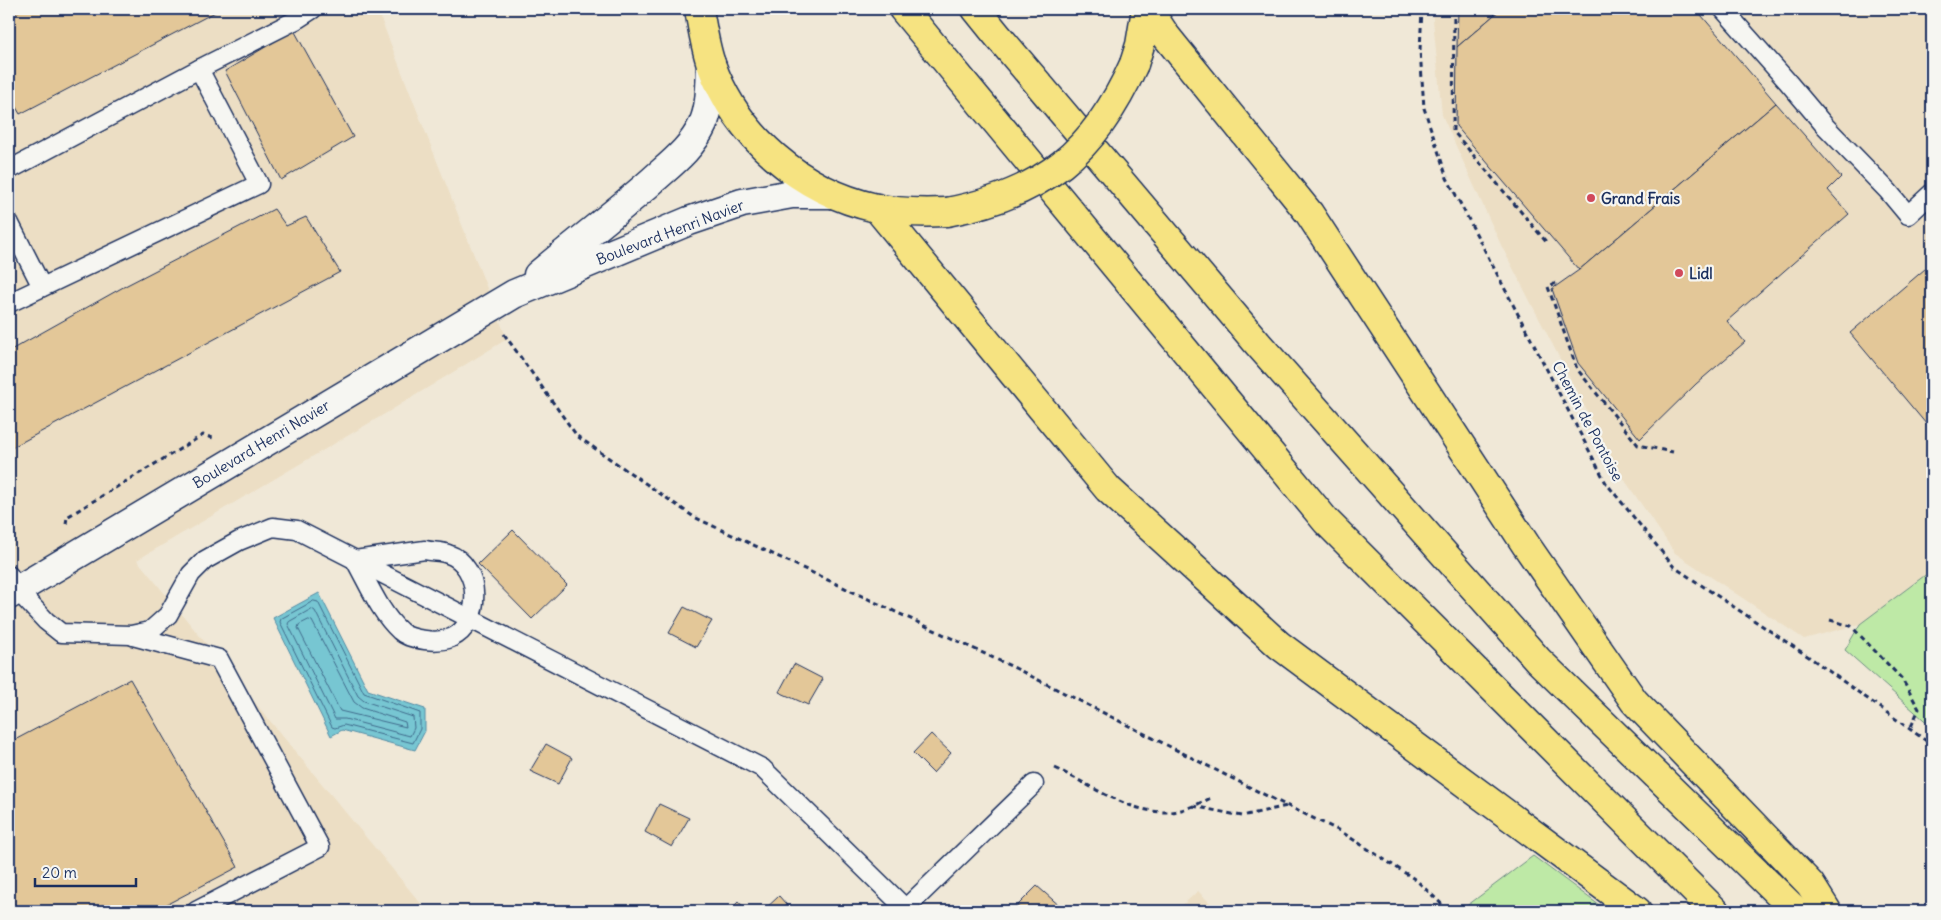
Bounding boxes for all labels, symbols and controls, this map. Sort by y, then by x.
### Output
place label: Grand Frais [1601,189,1680,208]
marker: Grand Frais [1585,192,1597,204]
street label: Boulevard Henri Navier [593,195,747,269]
place label: Lidl [1689,264,1713,283]
marker: Lidl [1673,267,1685,279]
street label: Chemin de Pontoise [1548,358,1628,484]
street label: Boulevard Henri Navier [189,395,333,493]
scale bar [35,855,136,887]
text: 20 m [42,863,77,882]

